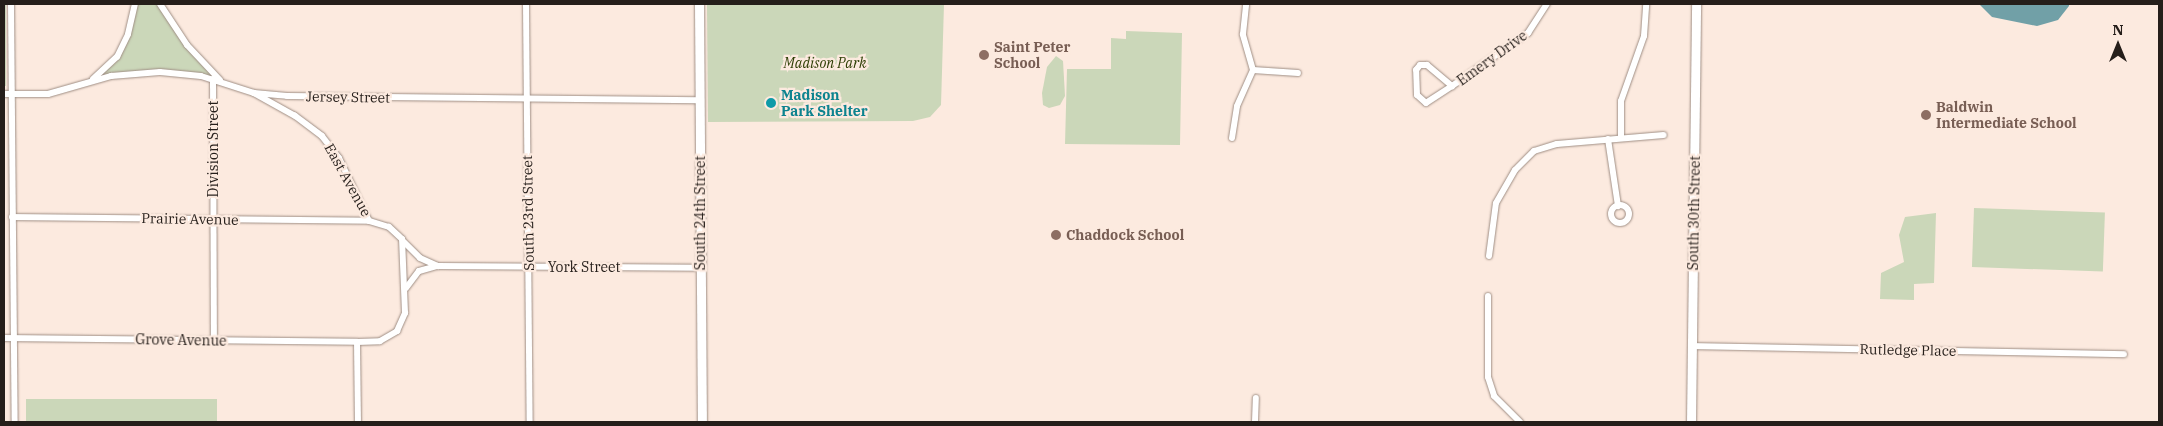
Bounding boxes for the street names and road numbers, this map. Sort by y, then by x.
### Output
street label: Emery Drive [1454,27,1530,89]
street label: Jersey Street [306,88,390,106]
street label: Division Street [205,101,221,197]
street label: East Avenue [321,141,375,219]
street label: South 23rd Street [519,155,537,271]
street label: South 30th Street [1685,155,1703,271]
street label: South 24th Street [692,156,708,270]
street label: Prairie Avenue [141,210,239,228]
street label: York Street [548,259,620,275]
street label: Grove Avenue [135,331,227,349]
street label: Rutledge Place [1859,341,1957,359]

